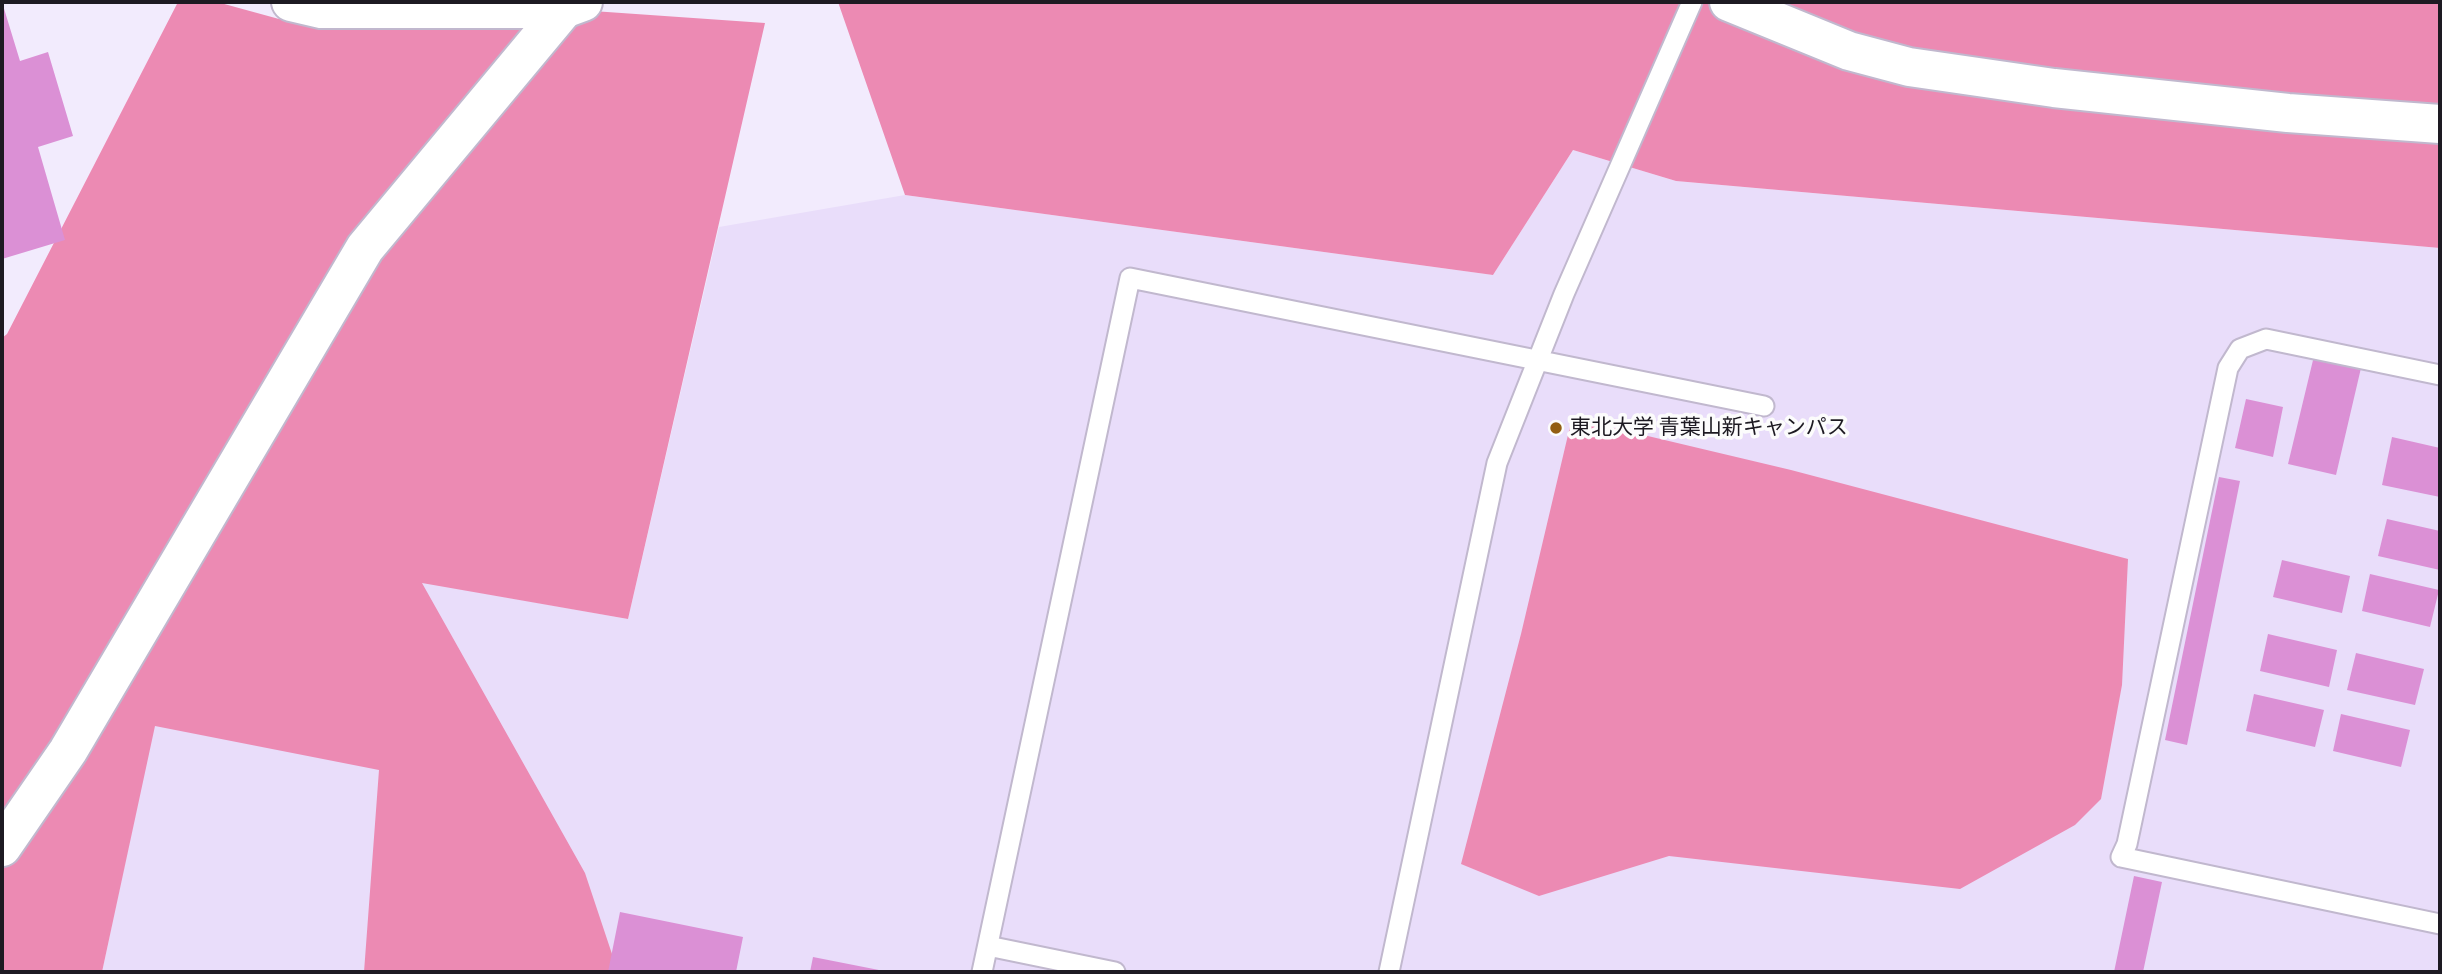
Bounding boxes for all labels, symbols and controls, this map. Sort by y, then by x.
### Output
place label: 東北大学 青葉山新キャンパス [1570,415,1848,441]
marker: 東北大学 青葉山新キャンパス [1548,420,1564,436]

